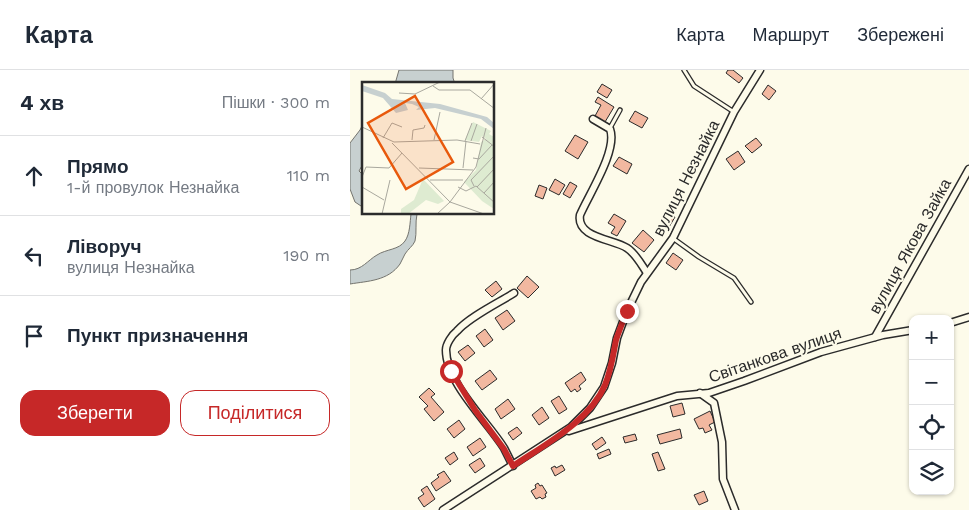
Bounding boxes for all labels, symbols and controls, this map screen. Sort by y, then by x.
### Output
text: Карта [25,21,93,49]
text: Карта [676,24,724,45]
text: Маршрут [752,24,829,45]
text: Збережені [857,24,944,45]
inset map [362,82,495,215]
text: 4 хв [20,90,64,115]
text: Пішки · 300 m [222,93,330,112]
street label: вулиця Незнайка [649,117,723,239]
text: Прямо [67,155,129,178]
icon: ahead [20,162,48,190]
text: 110 m [287,166,330,185]
street label: вулиця Якова Зайка [865,175,955,317]
text: 1-й провулок Незнайка [67,178,239,197]
text: Ліворуч [67,235,142,258]
icon: left [20,242,48,270]
text: 190 m [283,246,330,265]
text: вулиця Незнайка [67,258,195,277]
route end [616,300,639,323]
map controls [909,315,954,495]
button: + [909,315,954,360]
icon: arrive [20,322,48,350]
street label: Світанкова вулиця [706,323,844,387]
text: Пункт призначення [67,324,248,347]
route start [440,360,463,383]
button: − [909,360,954,405]
button: Зберегти [20,390,170,436]
button: Поділитися [180,390,330,436]
button: locate [909,405,954,450]
button: layers [909,450,954,495]

